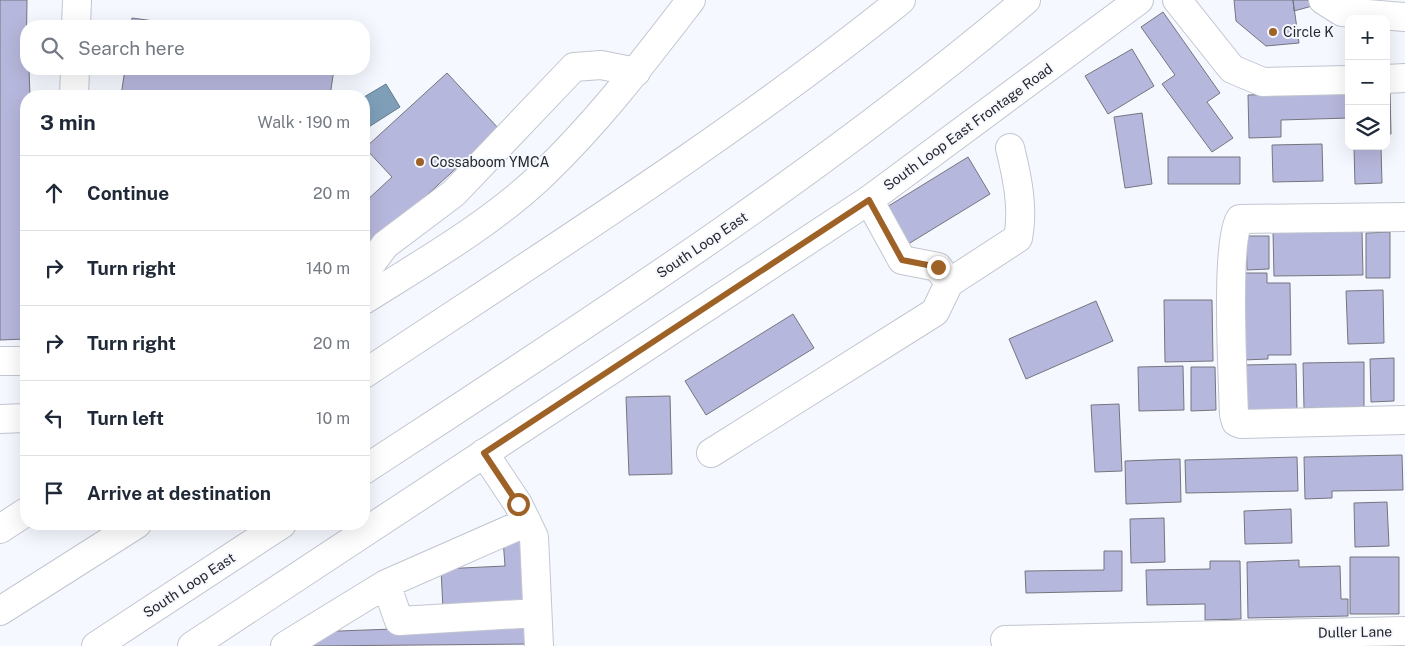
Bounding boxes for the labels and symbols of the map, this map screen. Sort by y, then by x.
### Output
place label: Circle K [1283,24,1334,40]
marker: Circle K [1267,26,1279,38]
street label: South Loop East Frontage Road [880,60,1056,194]
place label: Cossaboom YMCA [430,154,549,170]
marker: Cossaboom YMCA [414,156,426,168]
street label: South Loop East [653,209,751,281]
route end [927,256,950,279]
route start [507,493,530,516]
street label: South Loop East [140,549,238,621]
street label: Duller Lane [1318,623,1392,641]

